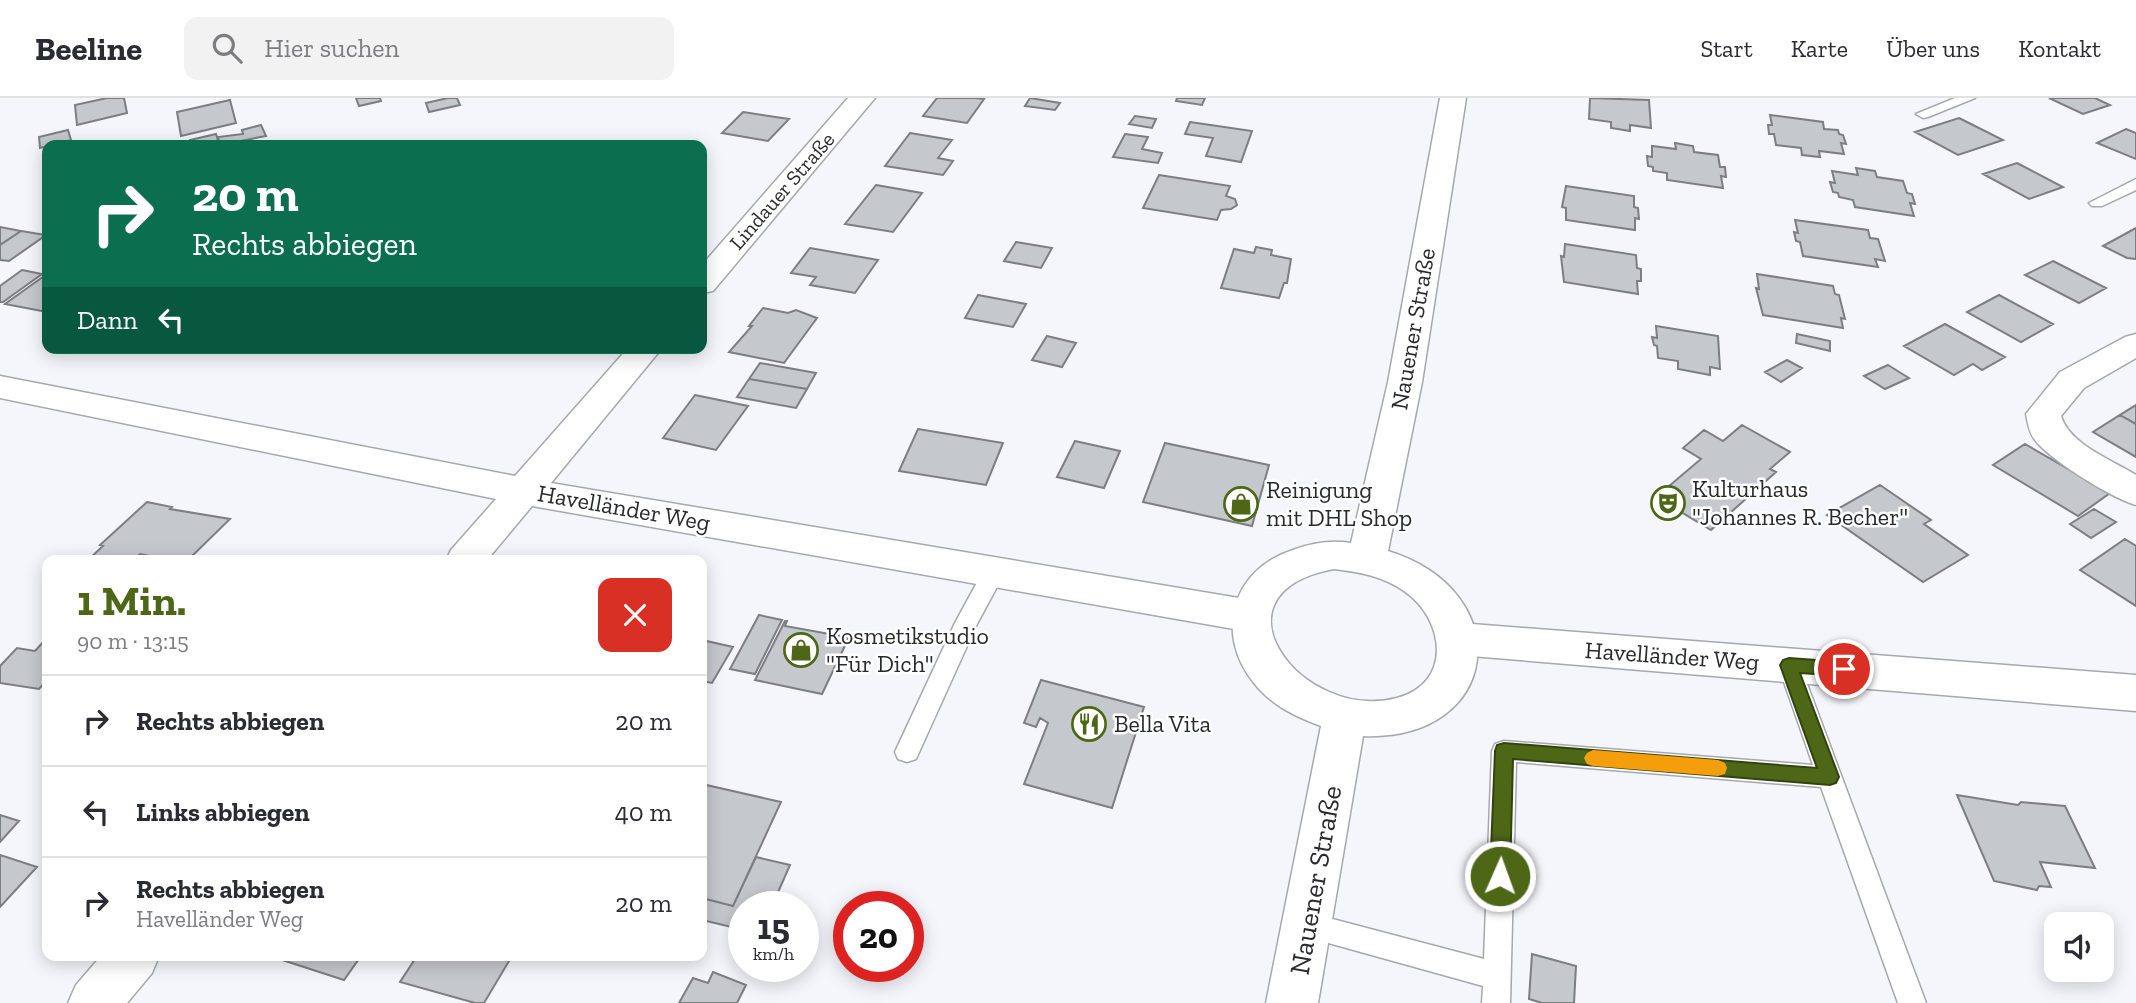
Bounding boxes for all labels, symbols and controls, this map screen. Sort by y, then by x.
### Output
search box [184,17,674,80]
text: Beeline [35,29,142,68]
icon: search [208,29,246,67]
text: Hier suchen [264,32,399,64]
text: Start [1700,34,1753,63]
text: Karte [1791,34,1848,63]
text: Über uns [1886,34,1980,63]
text: Kontakt [2018,34,2101,63]
street label: Lindauer Straße [724,127,840,255]
text: 20 m [192,165,299,224]
icon: right [77,168,168,259]
text: Rechts abbiegen [192,225,417,263]
street label: Nauener Straße [1384,246,1441,412]
icon: left [152,301,190,339]
text: Dann [77,304,138,336]
place label: Kulturhaus "Johannes R. Becher" [1692,474,1908,531]
place label: Reinigung mit DHL Shop [1266,475,1412,532]
street label: Havelländer Weg [536,478,713,537]
theatre icon: Kulturhaus "Johannes R. Becher" [1649,484,1687,522]
shop icon: Reinigung mit DHL Shop [1222,485,1260,523]
text: 1 Min. [77,575,186,626]
button: close [598,578,672,652]
place label: Kosmetikstudio "Für Dich" [826,621,989,678]
text: 90 m · 13:15 [77,627,189,655]
shop icon: Kosmetikstudio "Für Dich" [782,631,820,669]
street label: Havelländer Weg [1584,635,1760,676]
pin [1814,639,1874,699]
icon: arrive [1825,650,1863,688]
icon: right [77,702,115,740]
text: Rechts abbiegen [136,705,324,737]
text: 20 m [615,705,672,737]
restaurant icon: Bella Vita [1070,705,1108,743]
place label: Bella Vita [1114,709,1211,738]
street label: Nauener Straße [1283,783,1348,977]
icon: left [77,793,115,831]
text: Links abbiegen [136,796,310,828]
text: 40 m [615,796,672,828]
position arrow [1463,839,1537,913]
text: Rechts abbiegen [136,873,324,905]
icon: right [77,884,115,922]
text: 20 m [615,887,672,919]
speed limit sign: 20 [833,891,924,982]
text: Havelländer Weg [136,905,303,933]
text: 15 [757,906,790,948]
map controls [2044,912,2114,982]
button: sound [2044,912,2114,982]
text: km/h [753,943,794,965]

